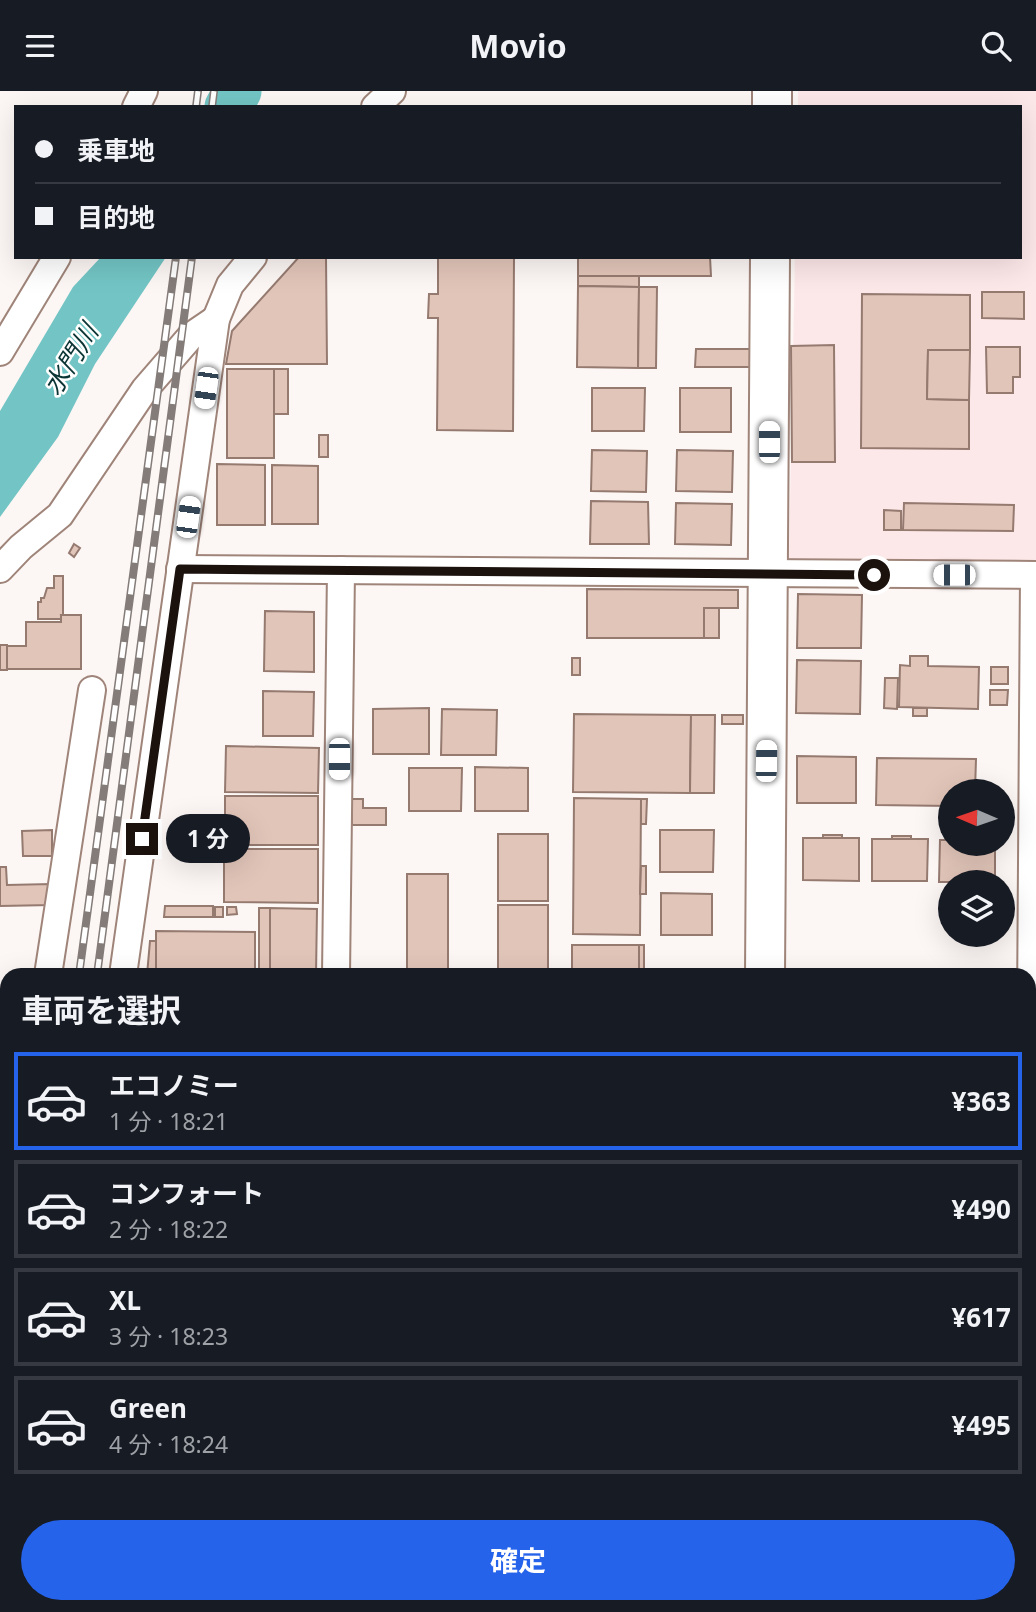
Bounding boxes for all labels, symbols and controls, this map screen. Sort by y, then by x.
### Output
text: Movio [469,24,567,67]
icon: menu [21,27,59,65]
icon: search [977,27,1015,65]
text: 乗車地 [77,132,155,168]
text: 目的地 [77,199,155,235]
water label: 水門川 [34,314,108,402]
car [193,366,220,410]
car [759,421,780,463]
car [175,495,202,539]
route start [858,559,890,591]
car [934,565,976,586]
car [329,738,350,780]
car [756,740,777,782]
north arrow [938,779,1015,856]
map controls [938,779,1015,947]
callout: 1 分 [166,815,250,863]
text: 1 分 [187,822,229,854]
route end [126,823,158,855]
button: layers [938,870,1015,947]
text: 車両を選択 [21,988,181,1031]
text: エコノミー [109,1067,239,1103]
icon: car [25,1070,88,1133]
text: ¥363 [952,1083,1011,1119]
text: 1 分 · 18:21 [109,1105,228,1137]
text: コンフォート [109,1175,264,1211]
icon: car [25,1178,88,1241]
text: ¥490 [952,1191,1011,1227]
text: 2 分 · 18:22 [109,1213,228,1245]
text: XL [109,1282,141,1318]
icon: car [25,1286,88,1349]
text: ¥617 [952,1299,1011,1335]
text: 3 分 · 18:23 [109,1320,228,1352]
text: Green [109,1390,187,1426]
icon: car [25,1394,88,1457]
text: ¥495 [952,1407,1011,1443]
text: 4 分 · 18:24 [109,1428,228,1460]
button: 確定 [21,1520,1015,1600]

